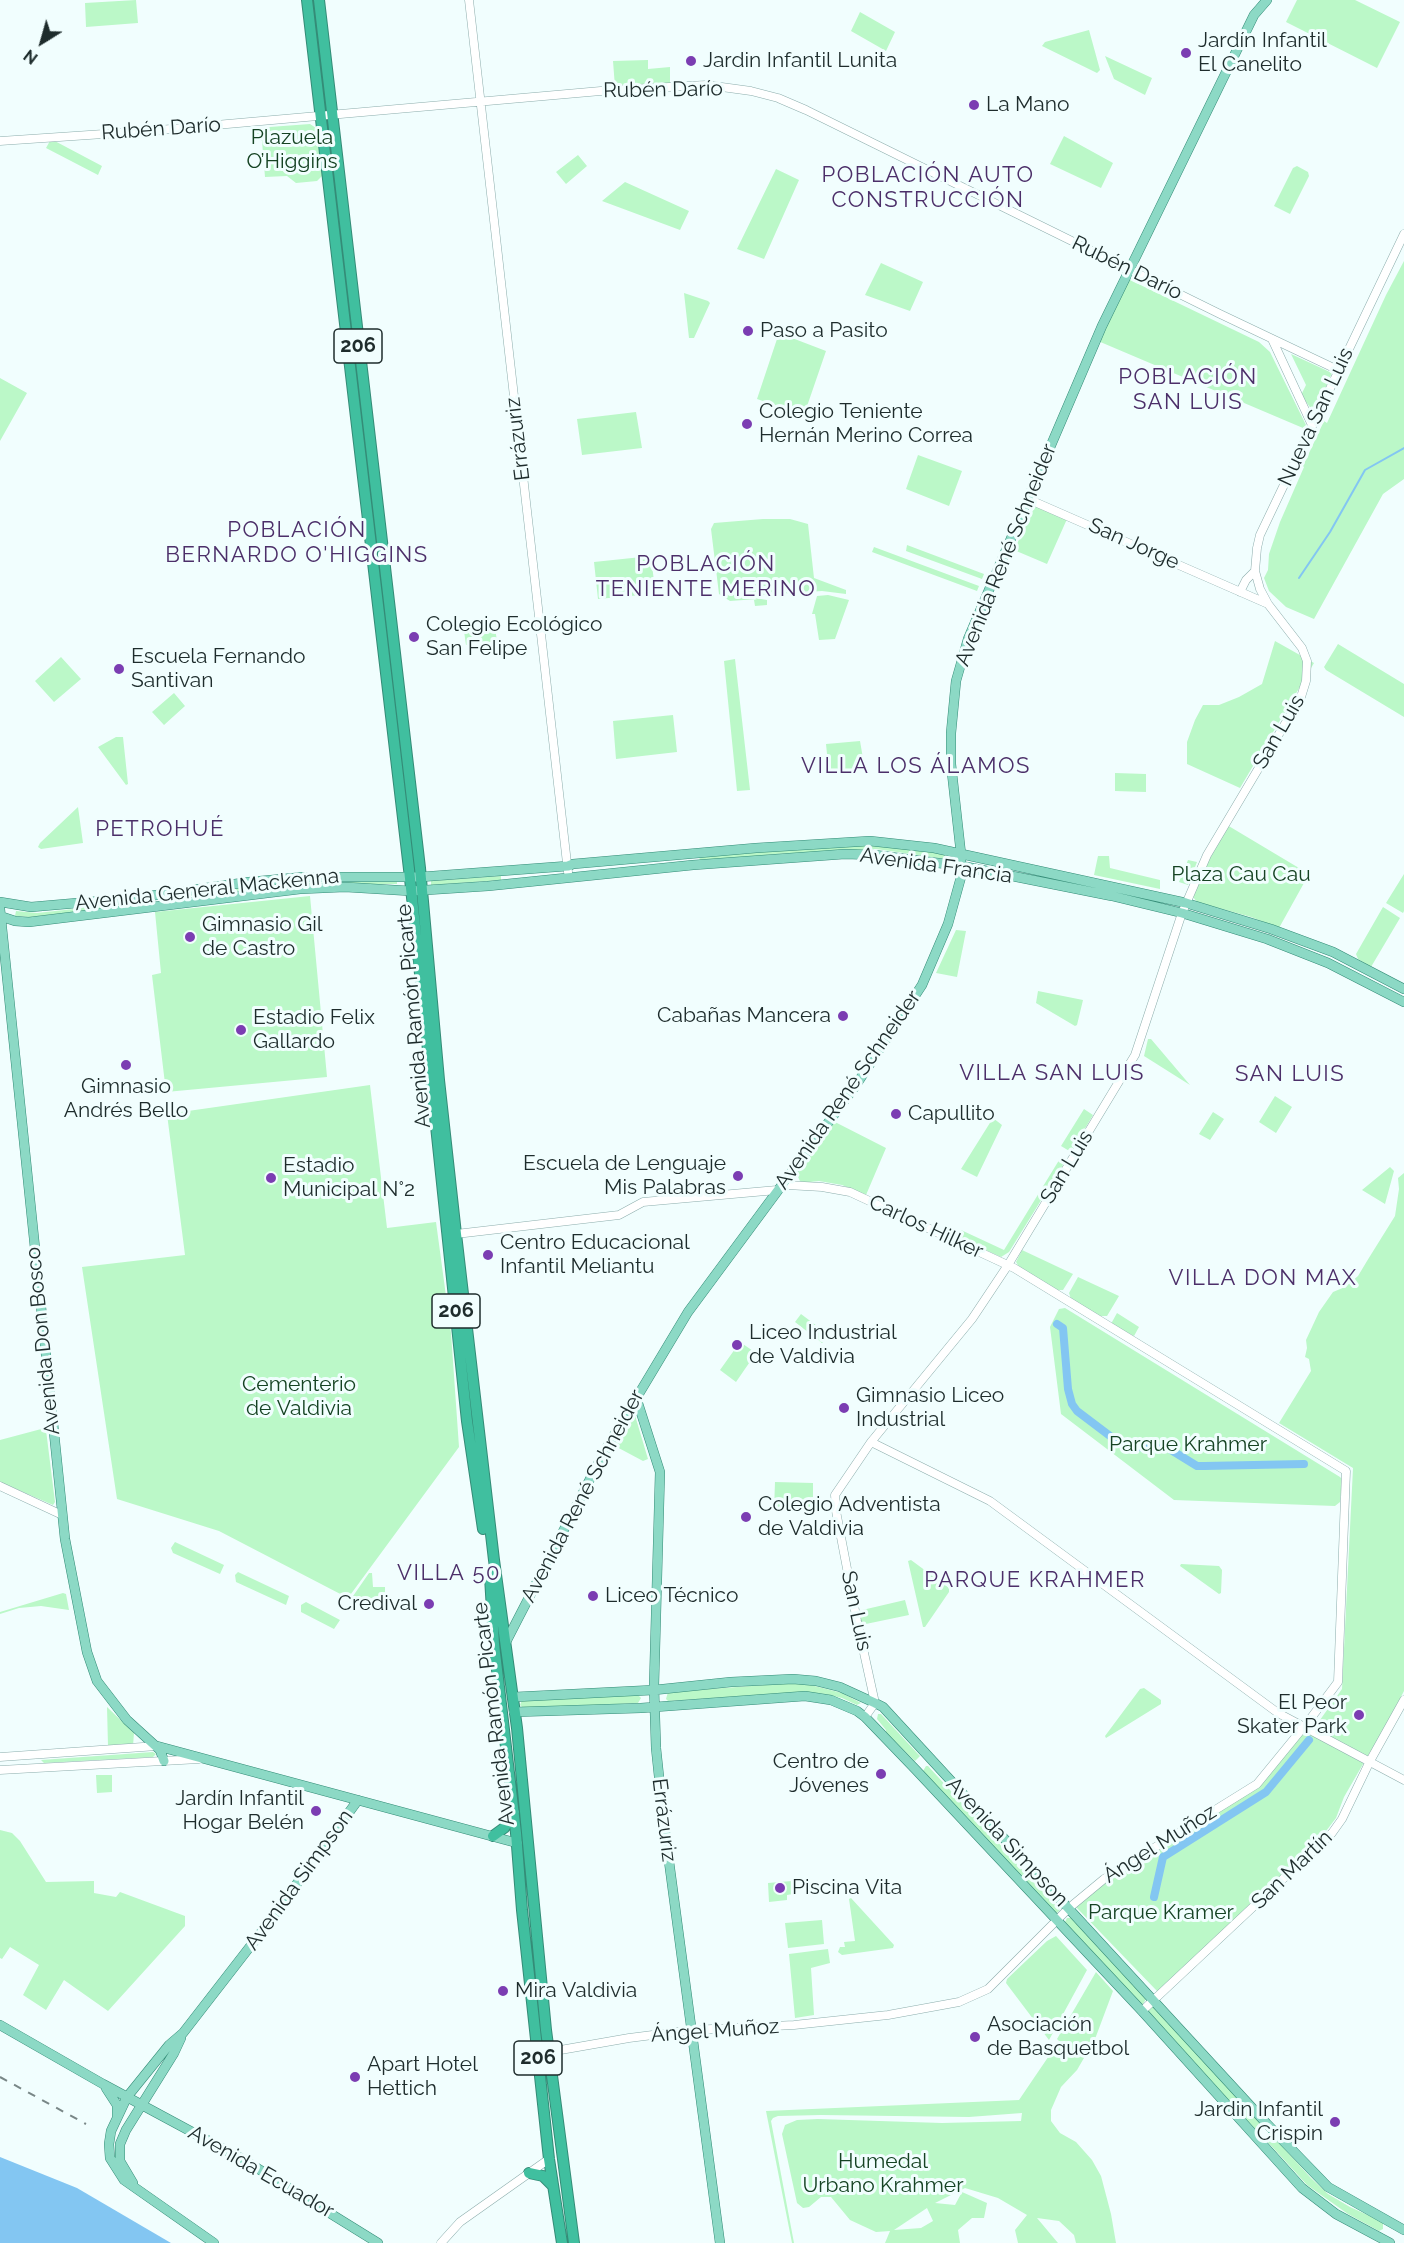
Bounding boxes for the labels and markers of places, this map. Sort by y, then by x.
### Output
place label: Jardín Infantil El Canelito [1198,28,1327,78]
marker: Jardín Infantil El Canelito [1179,46,1193,60]
place label: Jardin Infantil Lunita [703,48,897,74]
marker: Jardin Infantil Lunita [684,54,698,68]
place label: La Mano [986,92,1070,118]
marker: La Mano [967,98,981,112]
place label: Paso a Pasito [760,318,888,344]
marker: Paso a Pasito [741,324,755,338]
place label: Colegio Teniente Hernán Merino Correa [759,399,973,449]
marker: Colegio Teniente Hernán Merino Correa [740,417,754,431]
place label: Colegio Ecológico San Felipe [426,612,602,662]
marker: Colegio Ecológico San Felipe [407,630,421,644]
place label: Escuela Fernando Santivan [131,644,306,694]
marker: Escuela Fernando Santivan [112,662,126,676]
place label: Gimnasio Gil de Castro [202,912,322,962]
marker: Gimnasio Gil de Castro [183,930,197,944]
place label: Cabañas Mancera [657,1003,831,1029]
place label: Estadio Felix Gallardo [253,1005,375,1055]
marker: Cabañas Mancera [836,1009,850,1023]
marker: Estadio Felix Gallardo [234,1023,248,1037]
marker: Gimnasio Andrés Bello [119,1058,133,1072]
place label: Gimnasio Andrés Bello [64,1074,188,1124]
place label: Capullito [908,1101,995,1127]
marker: Capullito [889,1107,903,1121]
place label: Escuela de Lenguaje Mis Palabras [523,1151,726,1201]
place label: Estadio Municipal N°2 [283,1153,415,1203]
marker: Escuela de Lenguaje Mis Palabras [731,1169,745,1183]
marker: Estadio Municipal N°2 [264,1171,278,1185]
place label: Centro Educacional Infantil Meliantu [500,1230,690,1280]
marker: Centro Educacional Infantil Meliantu [481,1248,495,1262]
place label: Liceo Industrial de Valdivia [749,1320,897,1370]
marker: Liceo Industrial de Valdivia [730,1338,744,1352]
place label: Gimnasio Liceo Industrial [856,1383,1004,1433]
marker: Gimnasio Liceo Industrial [837,1401,851,1415]
place label: Colegio Adventista de Valdivia [758,1492,941,1542]
marker: Colegio Adventista de Valdivia [739,1510,753,1524]
place label: Liceo Técnico [605,1583,738,1609]
marker: Liceo Técnico [586,1589,600,1603]
place label: Credival [338,1591,417,1617]
marker: Credival [422,1597,436,1611]
place label: El Peor Skater Park [1237,1690,1347,1740]
marker: El Peor Skater Park [1352,1708,1366,1722]
place label: Centro de Jóvenes [773,1749,869,1799]
marker: Centro de Jóvenes [874,1767,888,1781]
place label: Jardín Infantil Hogar Belén [175,1786,304,1836]
marker: Jardín Infantil Hogar Belén [309,1804,323,1818]
place label: Piscina Vita [792,1875,902,1901]
marker: Piscina Vita [773,1881,787,1895]
place label: Mira Valdivia [515,1978,637,2004]
marker: Mira Valdivia [496,1984,510,1998]
place label: Asociación de Basquetbol [987,2012,1129,2062]
marker: Asociación de Basquetbol [968,2030,982,2044]
place label: Apart Hotel Hettich [367,2052,478,2102]
marker: Apart Hotel Hettich [348,2070,362,2084]
place label: Jardin Infantil Crispin [1194,2097,1323,2147]
marker: Jardin Infantil Crispin [1328,2115,1342,2129]

